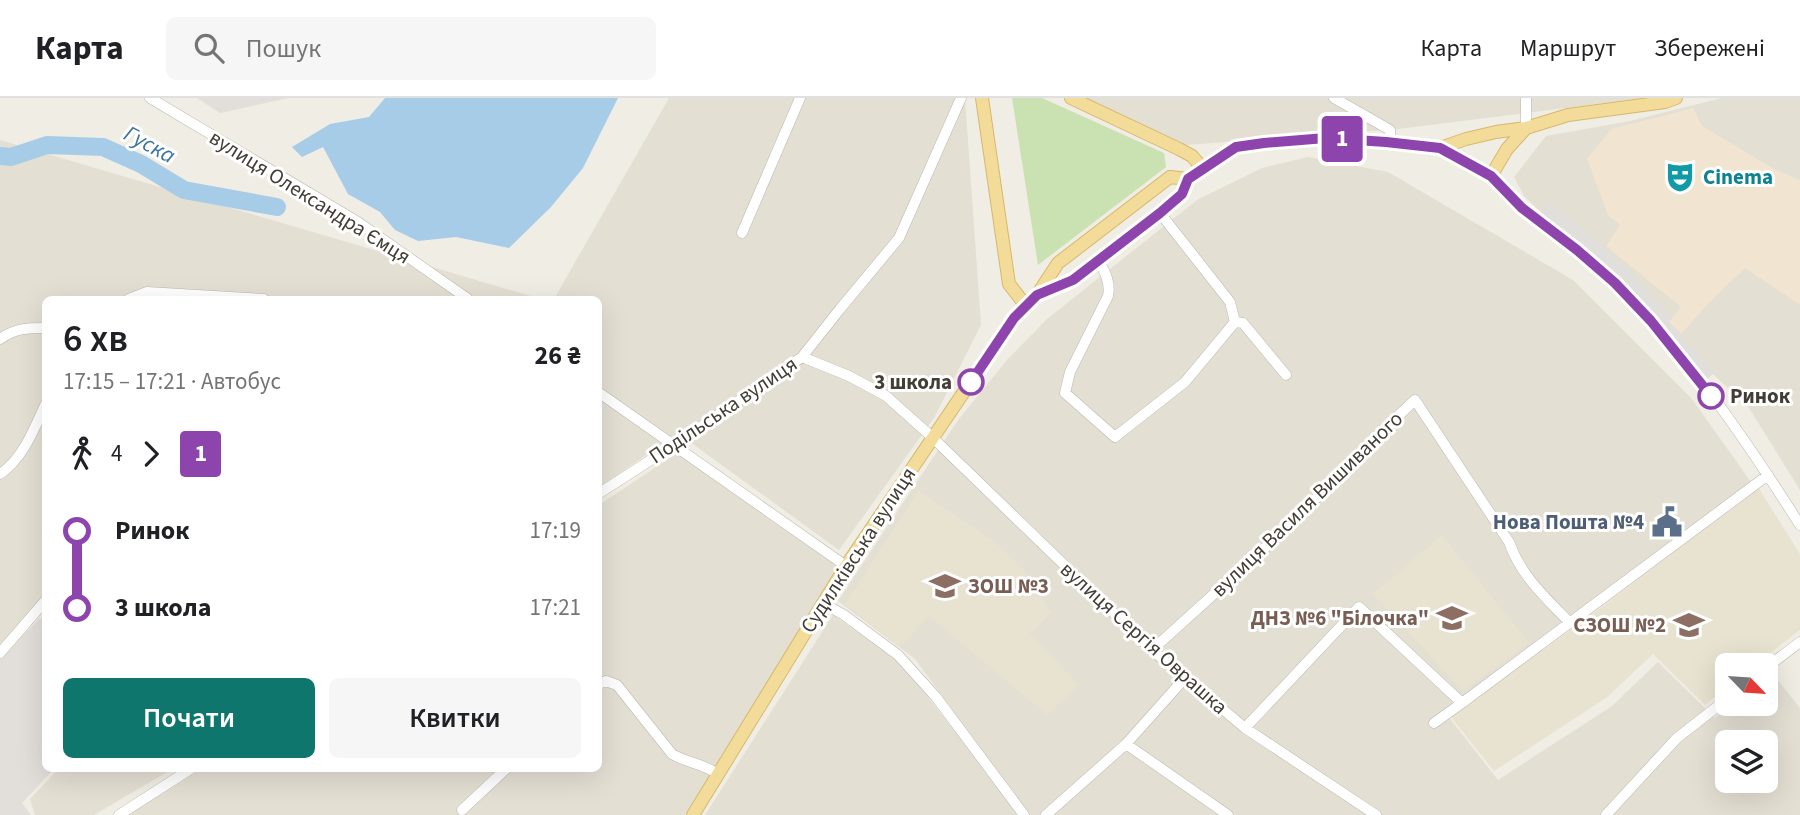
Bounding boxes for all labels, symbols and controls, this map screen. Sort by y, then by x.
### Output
search box [166,17,656,80]
text: Карта [35,25,124,72]
icon: search [190,29,228,67]
text: Пошук [246,30,321,67]
text: Карта [1420,31,1482,66]
text: Маршрут [1520,31,1616,66]
text: Збережені [1654,31,1765,66]
line badge: 1 [1319,116,1365,162]
water label: Гуска [118,117,181,172]
text: 1 [1336,121,1348,156]
street label: вулиця Олександра Ємця [203,123,417,271]
theatre icon: Cinema [1663,160,1697,194]
place label: Cinema [1703,162,1773,192]
text: 6 хв [63,312,128,366]
text: 26 ₴ [535,337,581,374]
street label: Подільська вулиця [643,349,803,471]
text: 17:15 – 17:21 · Автобус [63,365,281,398]
place label: 3 школа [874,367,952,397]
marker: 3 школа [958,369,984,395]
place label: Ринок [1730,381,1791,411]
marker: Ринок [1698,383,1724,409]
street label: вулиця Василя Вишиваного [1205,404,1409,604]
icon: walk [63,435,101,473]
icon: forward [132,435,170,473]
text: 1 [194,436,207,471]
text: 4 [111,437,122,470]
street label: Судилківська вулиця [793,461,923,639]
public building icon: Нова Пошта №4 [1650,505,1684,539]
place label: Нова Пошта №4 [1493,507,1644,537]
text: Ринок [115,512,189,549]
text: 17:19 [530,514,581,547]
street label: вулиця Сергія Оврашка [1054,555,1234,721]
school or university icon: ЗОШ №3 [928,569,962,603]
place label: ЗОШ №3 [968,571,1049,601]
text: 3 школа [115,589,211,626]
text: 17:21 [530,591,581,624]
school or university icon: ДНЗ №6 "Білочка" [1435,601,1469,635]
place label: ДНЗ №6 "Білочка" [1251,603,1429,633]
school or university icon: СЗОШ №2 [1672,608,1706,642]
place label: СЗОШ №2 [1573,610,1666,640]
north arrow [1715,653,1778,716]
map controls [1715,653,1778,793]
button: Почати [63,678,315,758]
button: Квитки [329,678,581,758]
button: layers [1715,730,1778,793]

